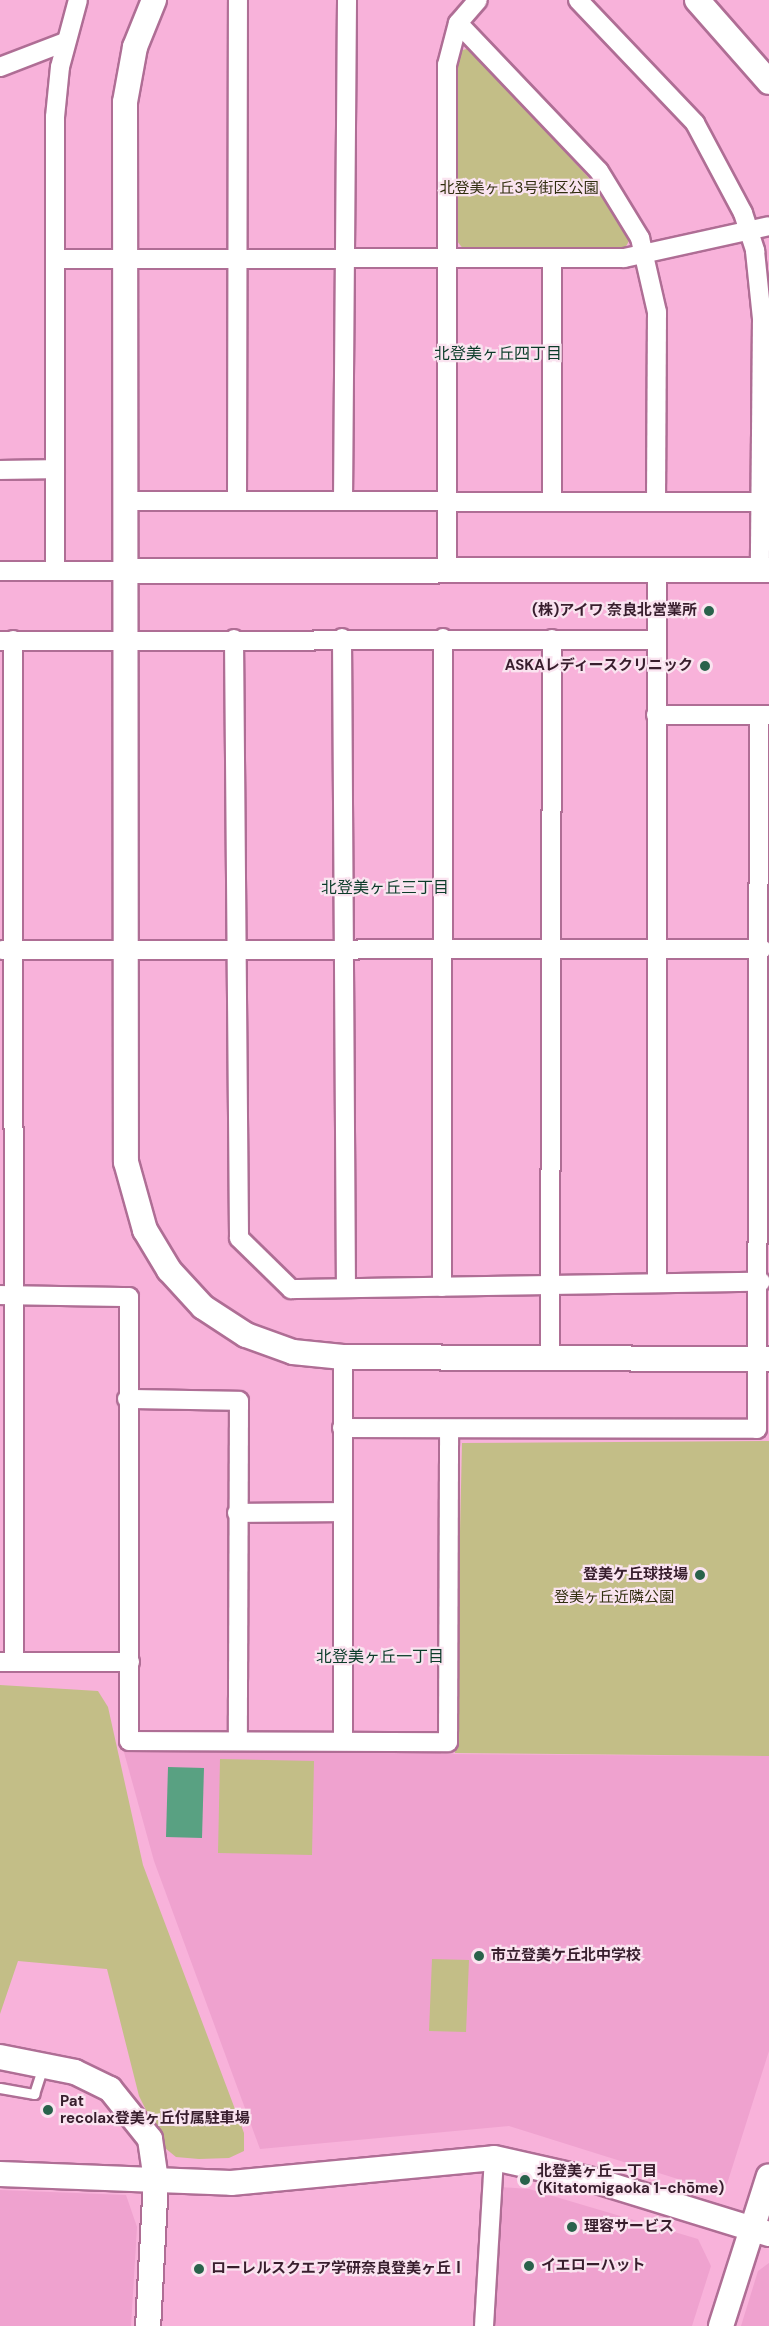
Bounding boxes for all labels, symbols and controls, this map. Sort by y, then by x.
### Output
park label: 北登美ヶ丘3号街区公園 [440,180,598,198]
district label: 北登美ヶ丘四丁目 [434,344,562,364]
place label: (株)アイワ 奈良北営業所 [531,602,697,620]
marker: (株)アイワ 奈良北営業所 [702,604,716,618]
place label: ASKAレディースクリニック [503,657,693,675]
marker: ASKAレディースクリニック [698,659,712,673]
district label: 北登美ヶ丘三丁目 [321,878,449,898]
place label: 登美ケ丘球技場 [583,1566,688,1584]
marker: 登美ケ丘球技場 [693,1568,707,1582]
park label: 登美ヶ丘近隣公園 [554,1589,674,1607]
district label: 北登美ヶ丘一丁目 [316,1647,444,1667]
place label: 市立登美ケ丘北中学校 [491,1947,641,1965]
marker: 市立登美ケ丘北中学校 [472,1949,486,1963]
place label: Pat recolax登美ヶ丘付属駐車場 [60,2092,250,2127]
marker: Pat recolax登美ヶ丘付属駐車場 [41,2103,55,2117]
place label: 北登美ヶ丘一丁目 (Kitatomigaoka 1-chōme) [537,2162,724,2197]
marker: 北登美ヶ丘一丁目 (Kitatomigaoka 1-chōme) [518,2173,532,2187]
place label: 理容サービス [584,2218,674,2236]
marker: 理容サービス [565,2220,579,2234]
place label: イエローハット [541,2257,646,2275]
marker: イエローハット [522,2259,536,2273]
place label: ローレルスクエア学研奈良登美ヶ丘Ⅰ [211,2260,466,2278]
marker: ローレルスクエア学研奈良登美ヶ丘Ⅰ [192,2262,206,2276]

